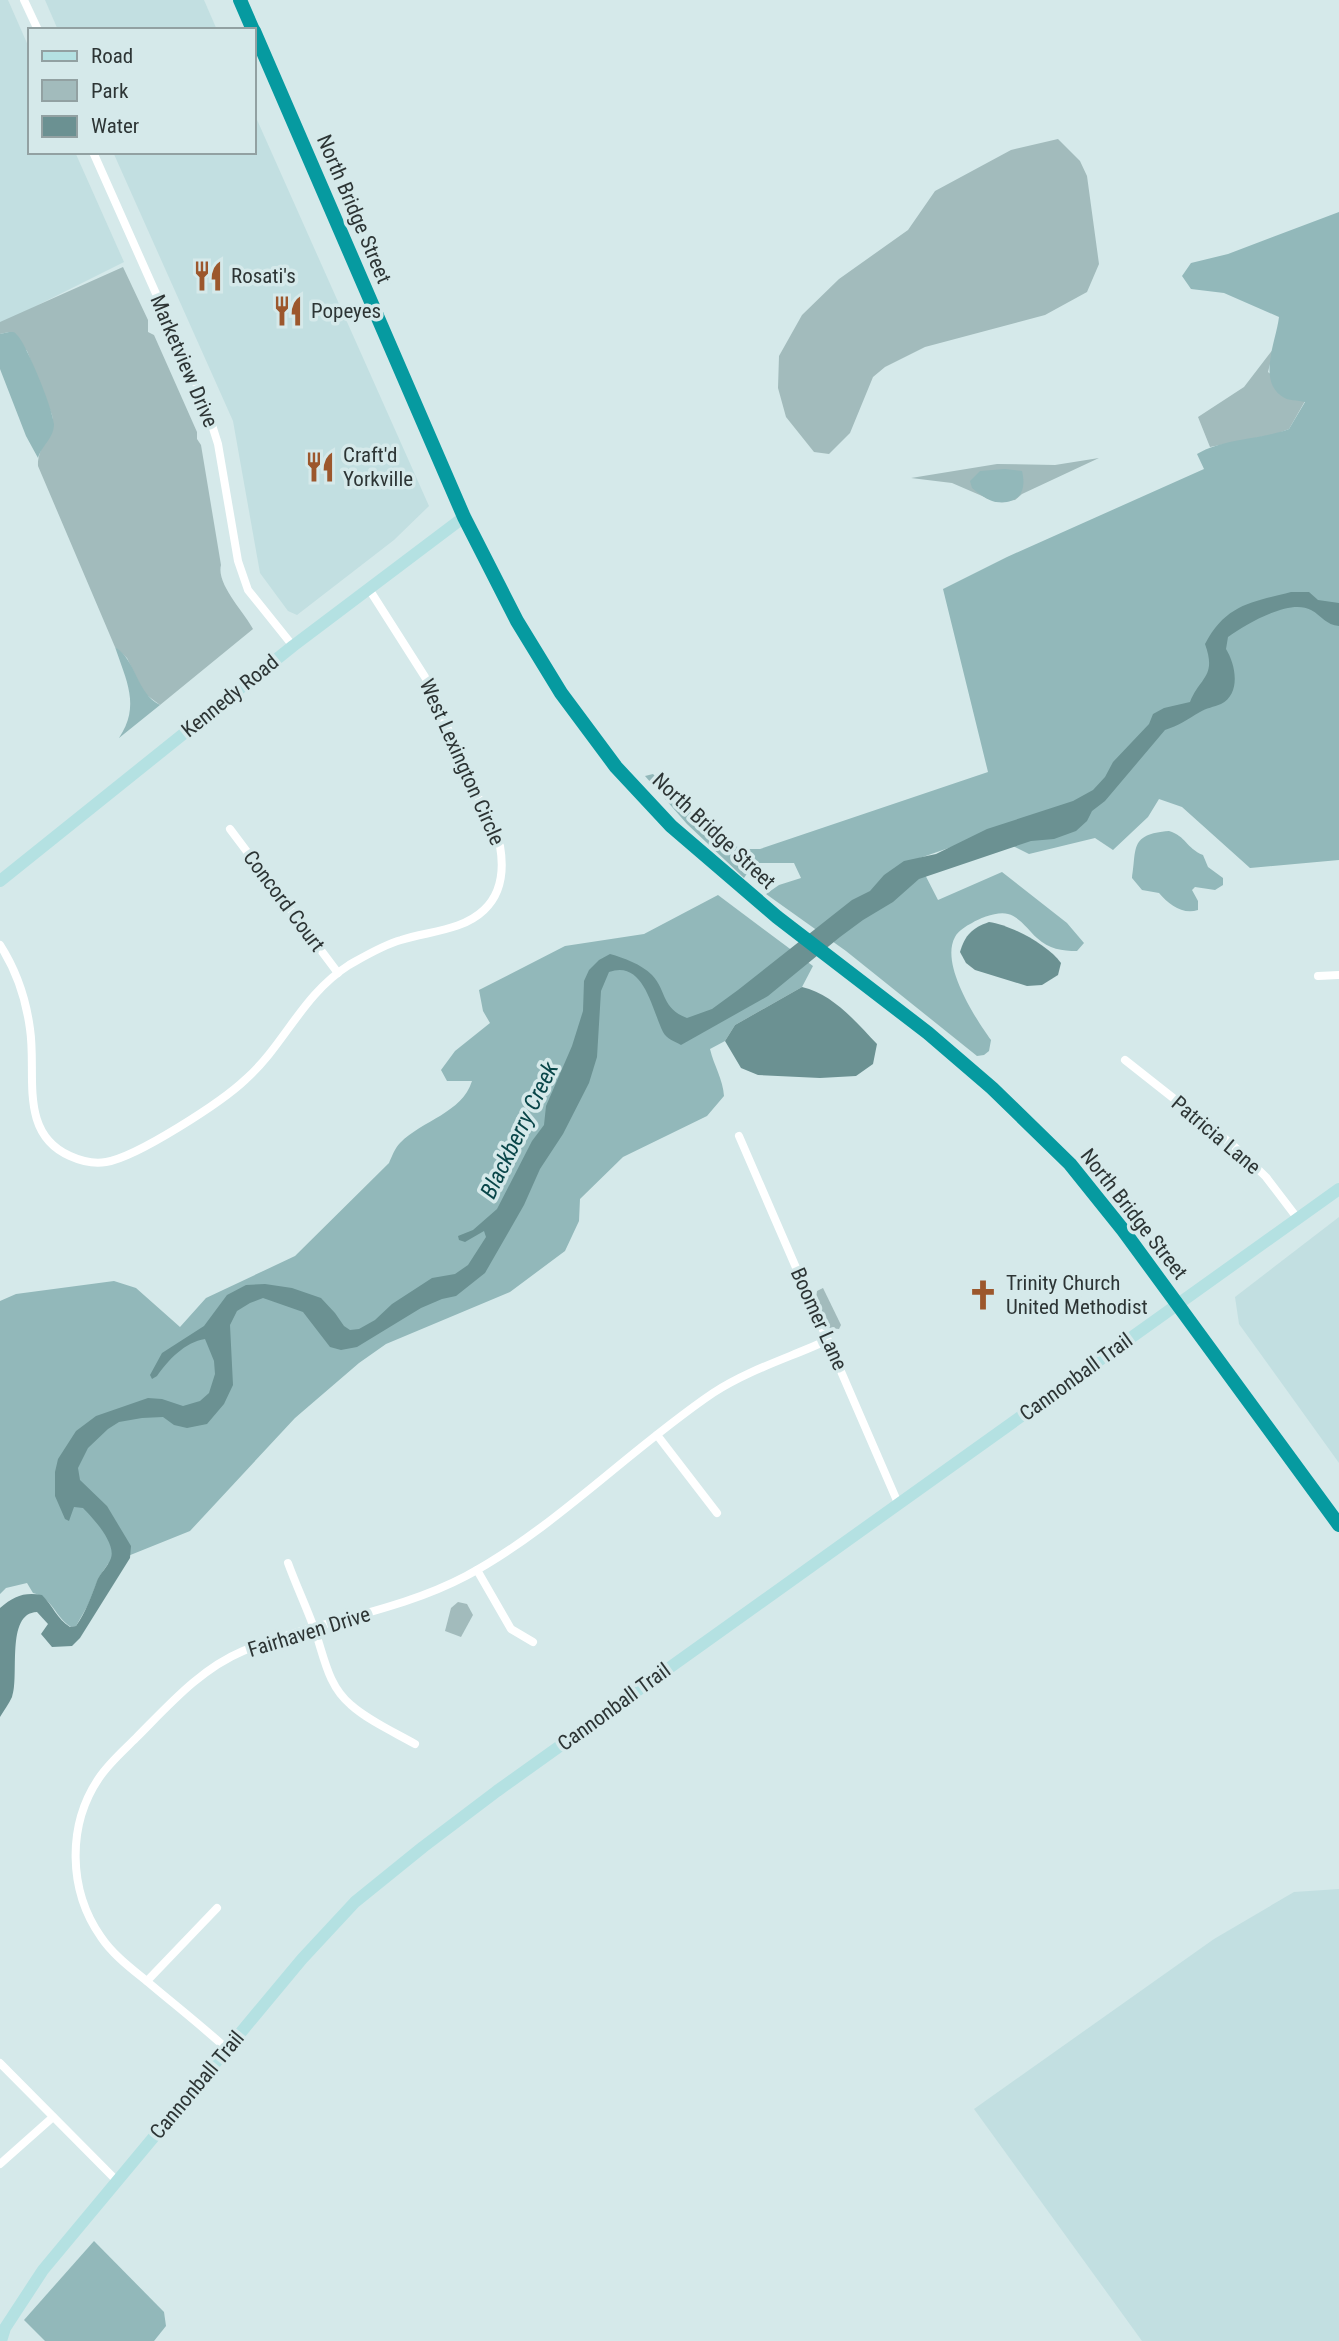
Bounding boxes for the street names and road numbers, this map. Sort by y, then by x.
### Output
street label: North Bridge Street [312,131,396,287]
street label: Marketview Drive [145,291,223,431]
street label: Kennedy Road [177,650,283,742]
street label: West Lexington Circle [415,675,509,849]
street label: North Bridge Street [648,768,780,894]
street label: Concord Court [238,846,330,956]
street label: Patricia Lane [1167,1091,1265,1179]
street label: North Bridge Street [1076,1144,1192,1284]
street label: Boomer Lane [786,1264,852,1374]
street label: Cannonball Trail [1015,1328,1137,1426]
street label: Fairhaven Drive [245,1602,373,1662]
street label: Cannonball Trail [553,1658,675,1756]
street label: Cannonball Trail [145,2026,249,2144]

